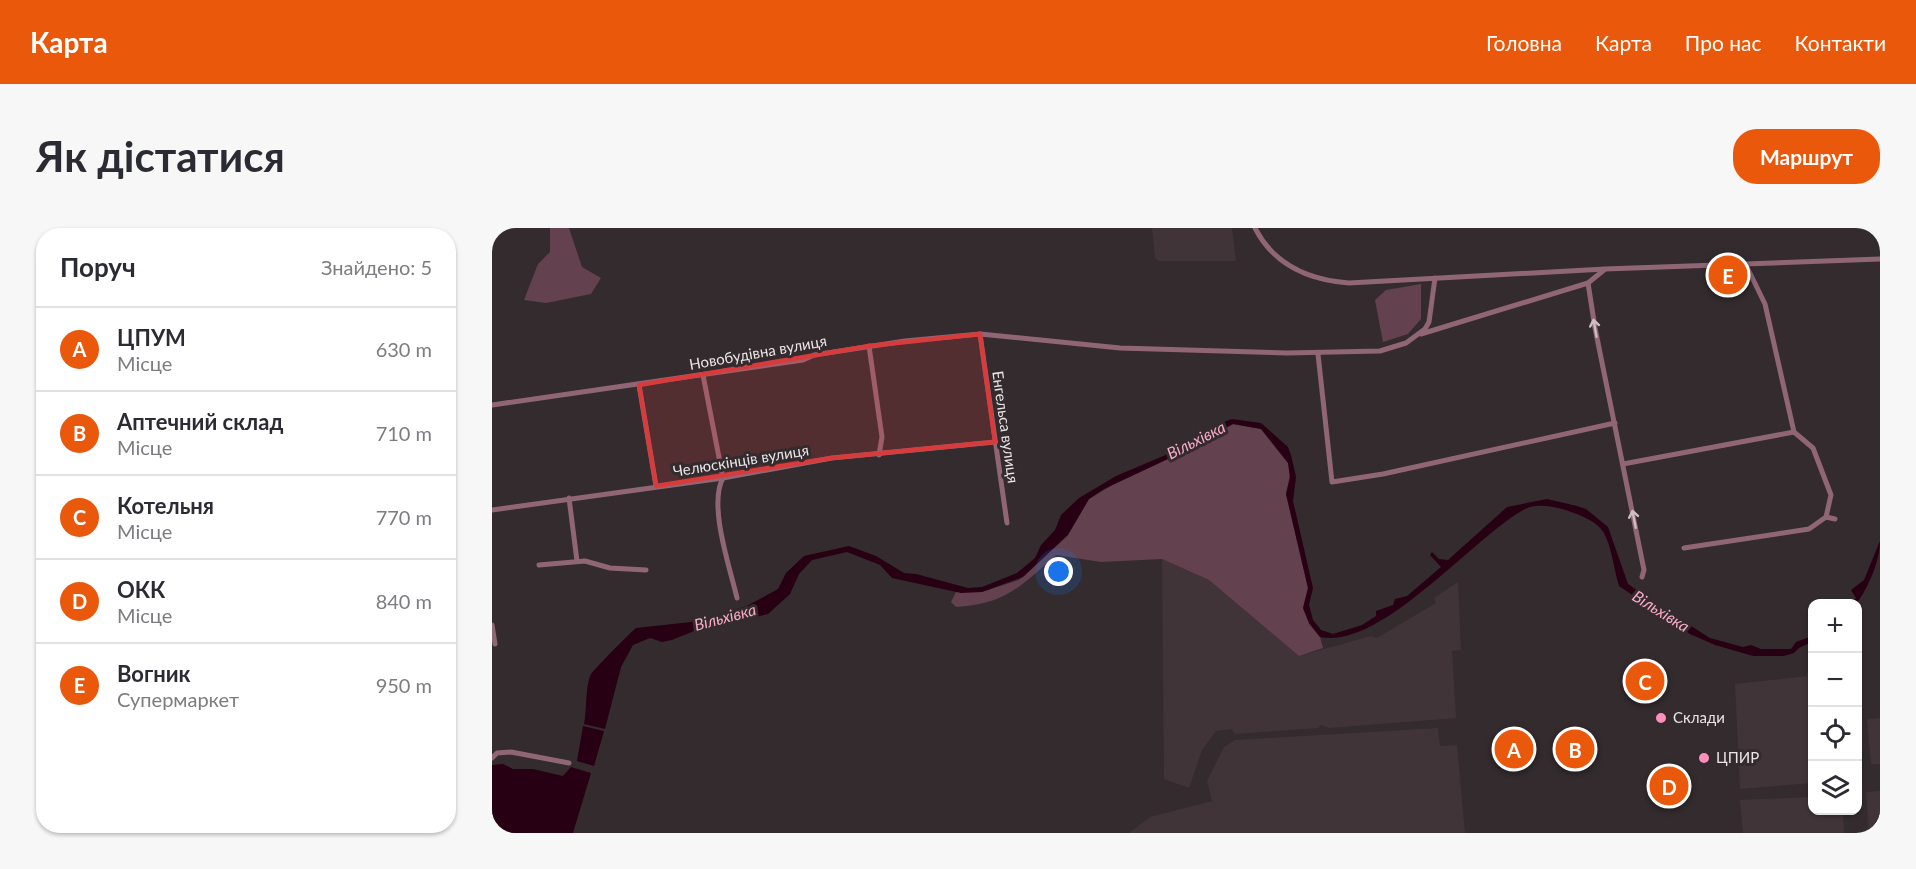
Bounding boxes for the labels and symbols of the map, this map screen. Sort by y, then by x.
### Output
pin: E [1708,252,1748,298]
one-way arrow [1589,319,1600,339]
street label: Новобудівна вулиця [688,331,828,373]
street label: Енгельса вулиця [989,370,1023,484]
water label: Вільхівка [1163,417,1228,462]
street label: Челюскінців вулиця [672,440,810,480]
one-way arrow [1628,510,1639,530]
your location [1044,557,1073,586]
water label: Вільхівка [1629,586,1693,635]
water label: Вільхівка [692,599,758,634]
pin: C [1626,658,1664,704]
place label: Склади [1673,708,1725,726]
marker: Склади [1654,711,1668,725]
pin: A [1494,726,1534,772]
pin: B [1556,726,1594,772]
place label: ЦПИР [1716,748,1759,766]
marker: ЦПИР [1697,751,1711,765]
pin: D [1650,764,1688,808]

